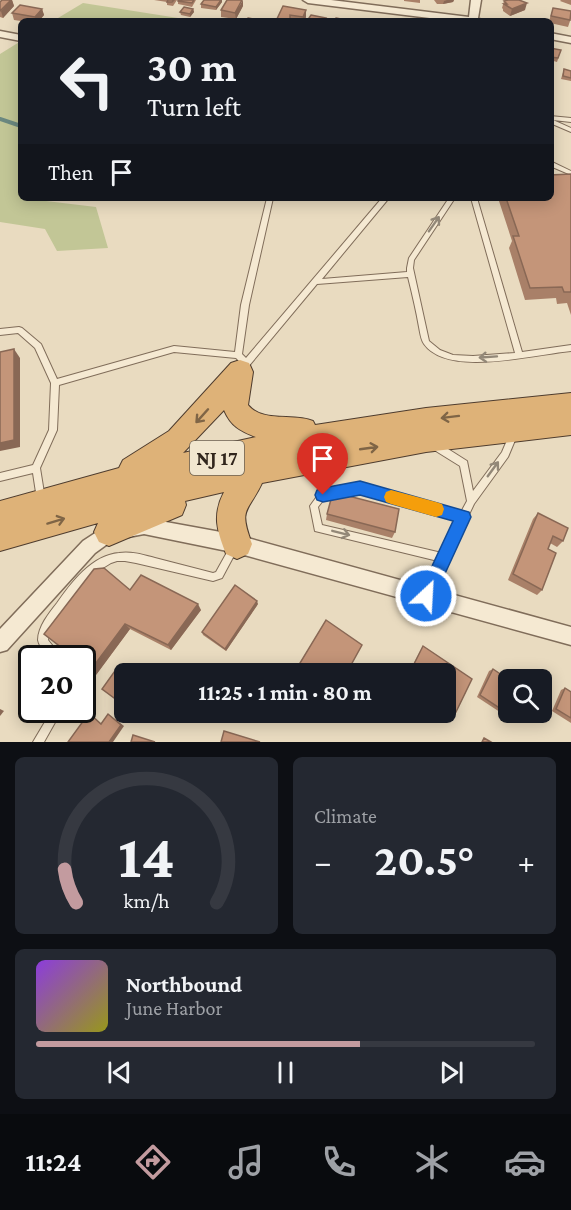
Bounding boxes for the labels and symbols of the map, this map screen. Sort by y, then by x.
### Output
one-way arrow [428,216,440,232]
one-way arrow [478,352,498,363]
one-way arrow [195,408,209,423]
one-way arrow [441,411,461,422]
pin [297,433,348,495]
road number: NJ 17 [190,441,244,475]
one-way arrow [358,442,378,453]
one-way arrow [487,462,500,478]
one-way arrow [46,515,65,526]
one-way arrow [331,528,350,540]
position arrow [394,564,458,628]
speed limit sign: 20 [18,645,96,723]

